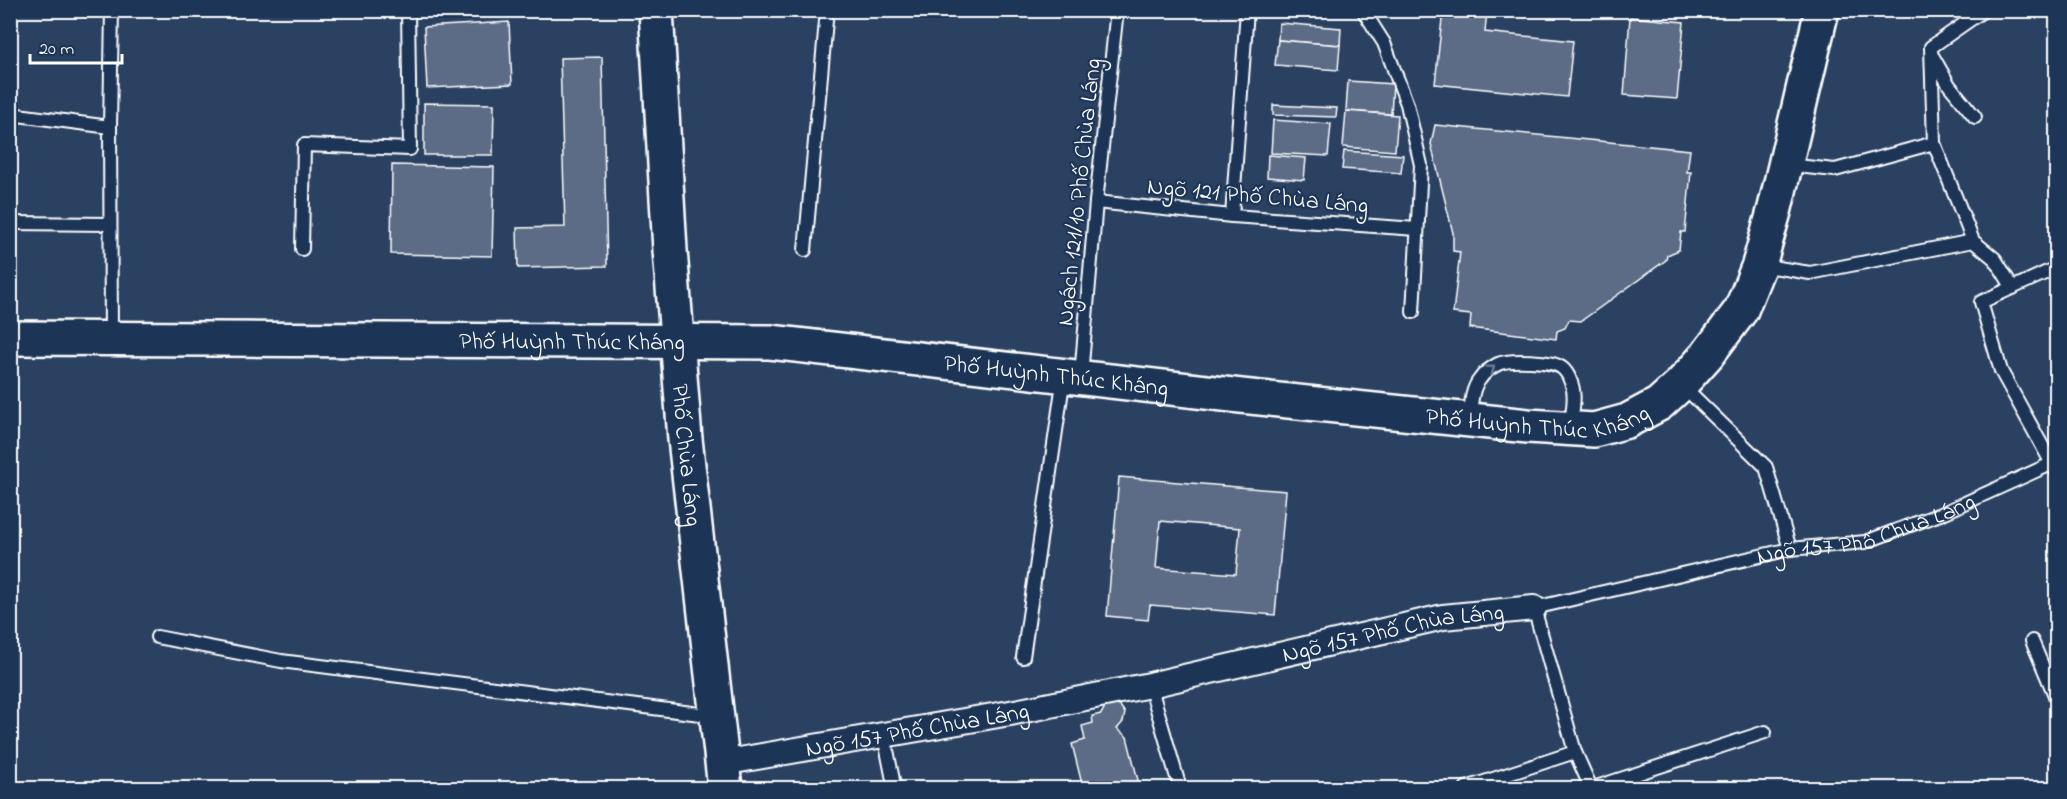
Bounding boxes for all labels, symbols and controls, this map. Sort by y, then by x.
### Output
scale bar [30,27,122,65]
text: 20 m [39,37,74,63]
street label: Ngách 121/10 Phố Chùa Láng [1049,57,1112,328]
street label: Ngõ 121 Phố Chùa Láng [1146,170,1370,225]
street label: Phố Huỳnh Thúc Kháng [459,325,685,362]
street label: Phố Huỳnh Thúc Kháng [942,347,1170,408]
one-way arrow [1485,366,1496,377]
street label: Phố Chùa Láng [661,382,710,528]
street label: Phố Huỳnh Thúc Kháng [1424,397,1657,450]
street label: Ngõ 157 Phố Chùa Láng [1754,485,1982,576]
street label: Ngõ 157 Phố Chùa Láng [1279,596,1506,674]
street label: Ngõ 157 Phố Chùa Láng [803,695,1032,768]

